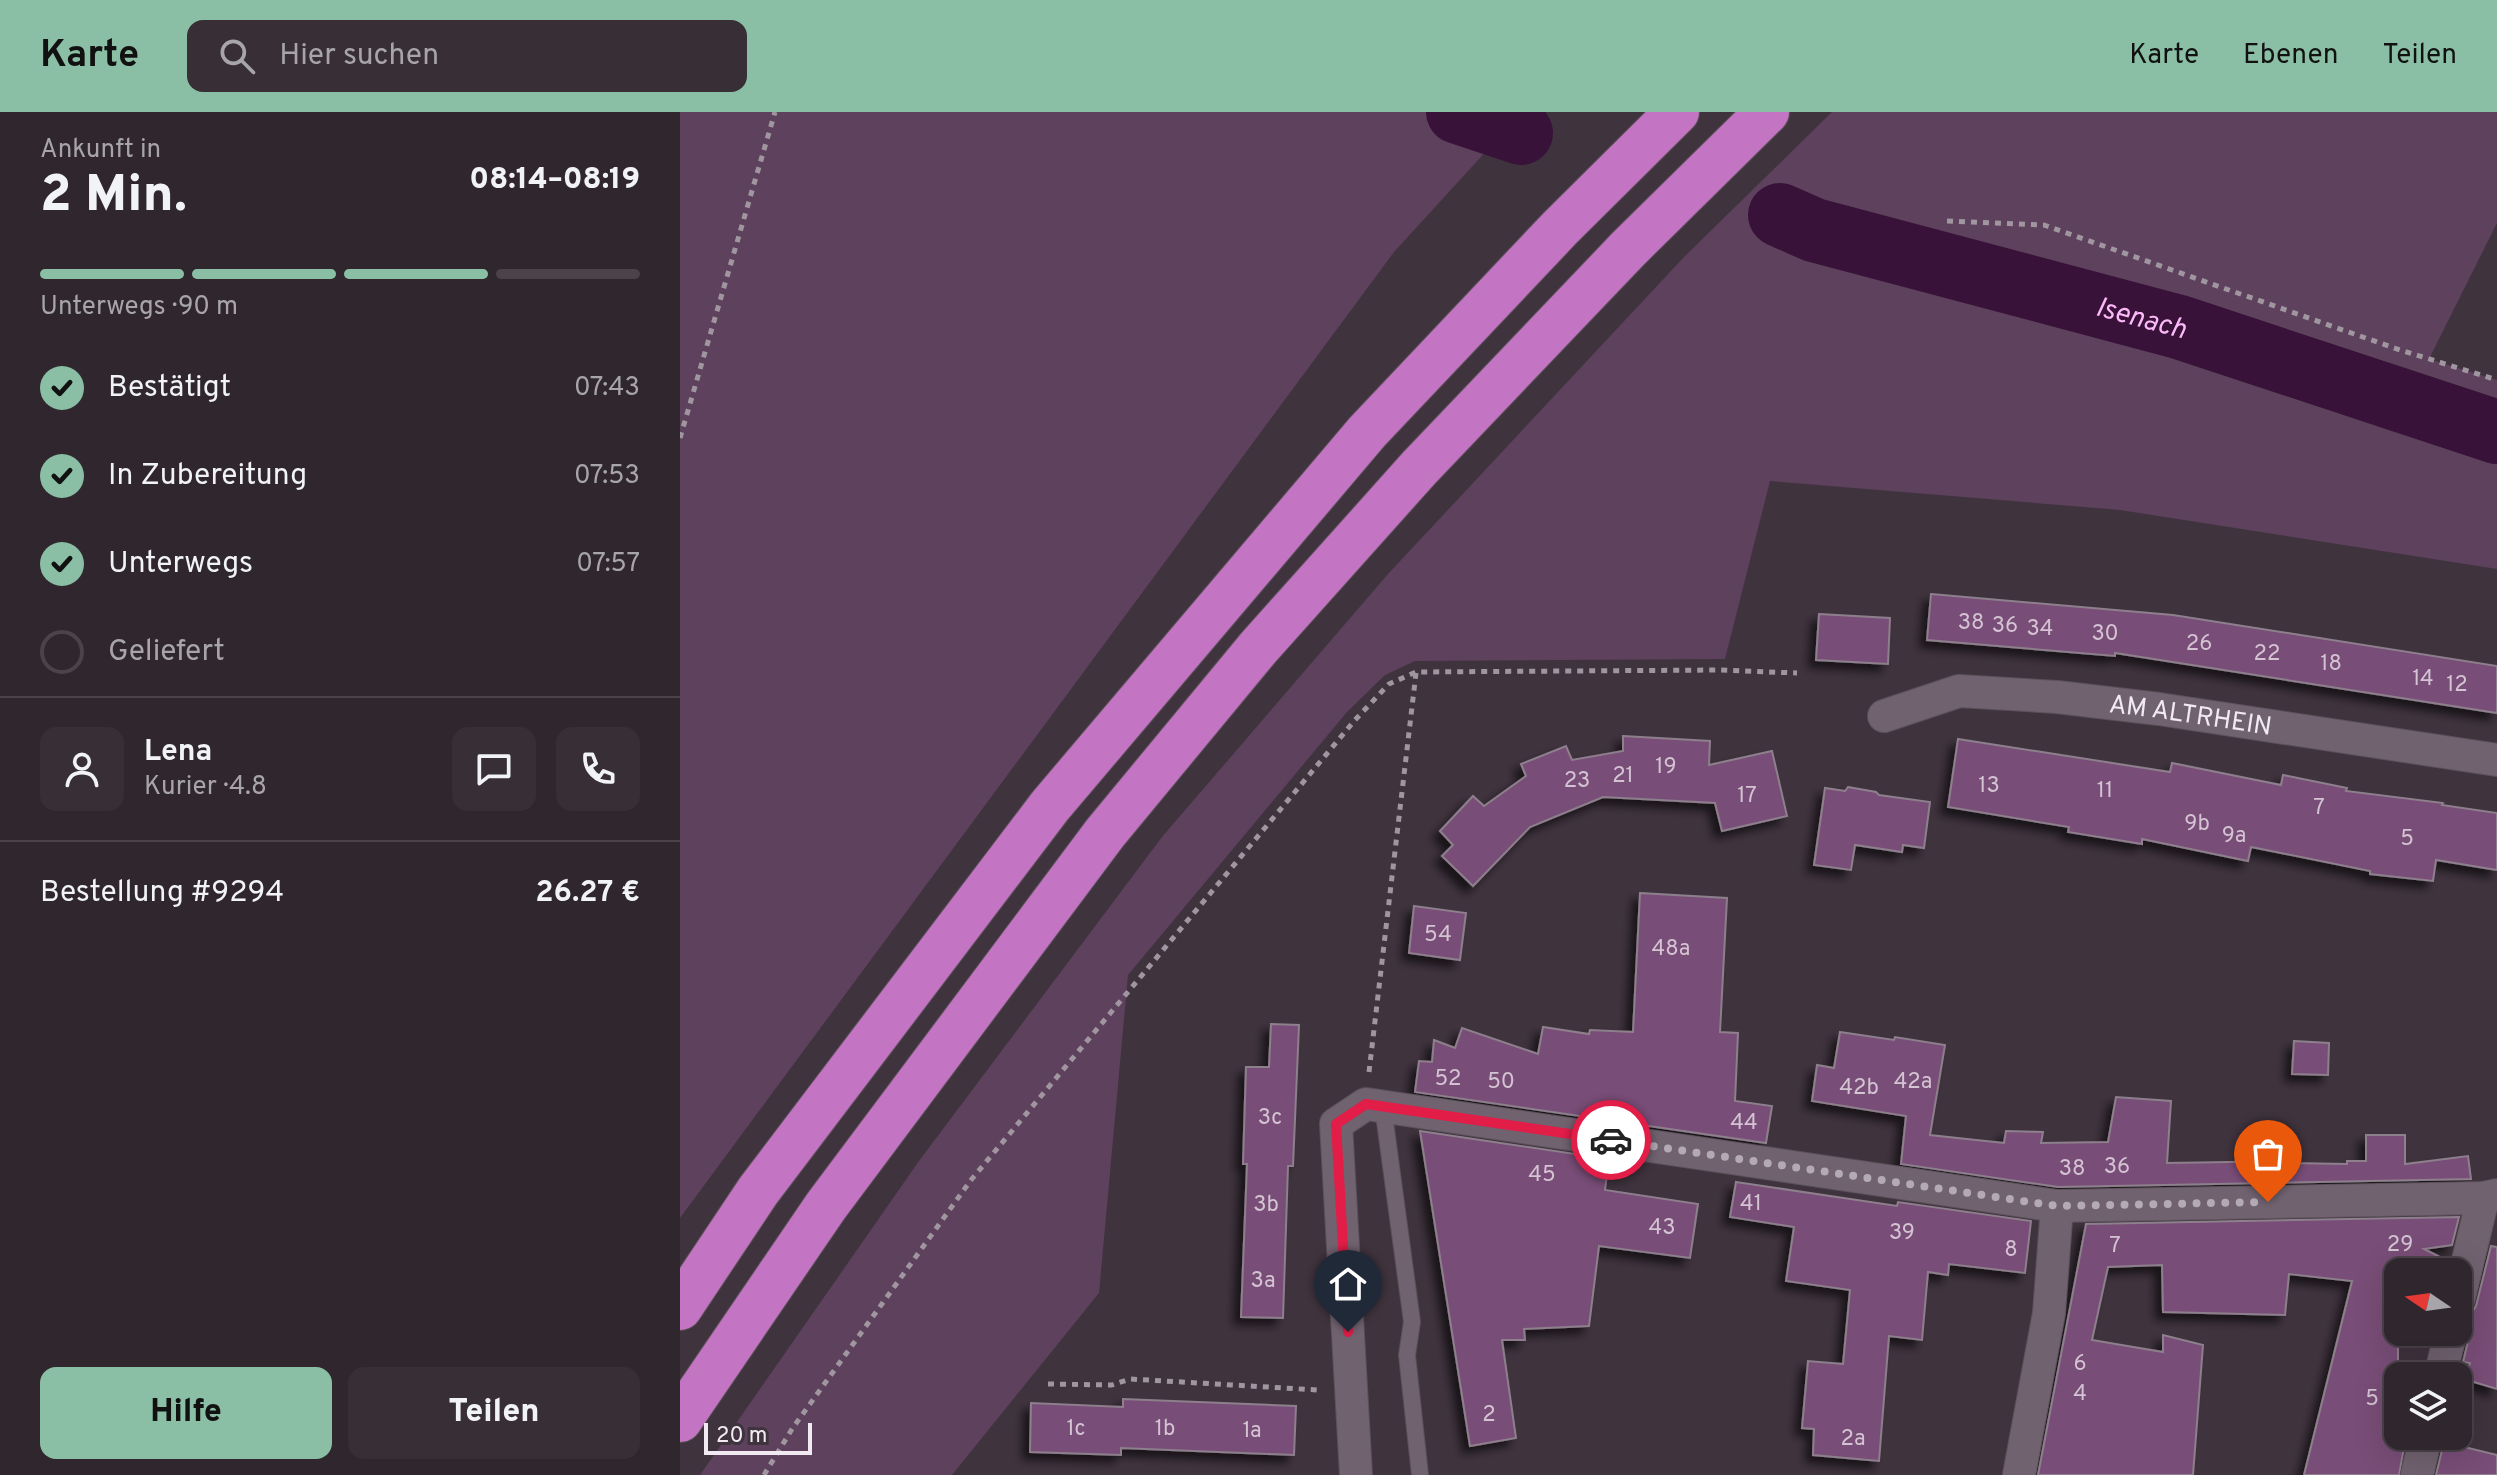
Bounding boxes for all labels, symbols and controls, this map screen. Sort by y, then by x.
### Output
search box [187,20,747,92]
text: Karte [40,32,139,81]
icon: search [215,34,259,78]
text: Hier suchen [279,38,439,75]
text: Karte [2129,38,2199,74]
text: Ebenen [2243,38,2339,74]
text: Teilen [2383,38,2457,74]
text: Ankunft in [40,134,161,167]
text: 08:14–08:19 [469,162,640,199]
text: 2 Min. [40,164,187,230]
text: Unterwegs · 90 m [40,291,238,324]
water label: Isenach [2091,291,2190,349]
icon: check [40,366,84,410]
text: Bestätigt [108,370,231,407]
text: 07:43 [574,372,640,405]
icon: check [40,454,84,498]
text: In Zubereitung [108,458,307,495]
text: 07:53 [574,460,640,493]
icon: check [40,542,84,586]
text: Unterwegs [108,546,253,583]
text: 07:57 [576,548,640,581]
house number: 38 [1958,610,1984,637]
house number: 36 [1992,613,2018,640]
house number: 34 [2027,616,2053,643]
house number: 30 [2091,621,2119,648]
house number: 26 [2186,631,2212,658]
text: Geliefert [108,634,225,671]
house number: 22 [2254,641,2280,668]
house number: 18 [2320,651,2342,678]
house number: 14 [2412,666,2434,693]
house number: 12 [2446,672,2468,699]
street label: AM ALTRHEIN [2107,689,2274,745]
button: person [40,727,124,811]
button: chat [452,727,536,811]
button: phone [556,727,640,811]
text: Lena [144,734,212,771]
house number: 19 [1655,754,1677,781]
house number: 21 [1612,763,1634,790]
house number: 23 [1564,768,1590,795]
text: Kurier · 4.8 [144,771,267,804]
house number: 13 [1978,773,2000,800]
house number: 11 [2097,778,2113,805]
house number: 17 [1737,783,1757,810]
house number: 7 [2313,795,2325,822]
house number: 9b [2184,811,2210,838]
house number: 9a [2222,823,2246,850]
house number: 5 [2400,826,2414,853]
text: Bestellung #9294 [40,875,284,912]
text: 26.27 € [535,875,640,912]
house number: 54 [1424,922,1452,949]
house number: 48a [1652,936,1690,963]
house number: 52 [1434,1066,1462,1093]
house number: 50 [1487,1069,1515,1096]
house number: 42a [1894,1069,1932,1096]
house number: 42b [1839,1075,1879,1102]
courier [1571,1100,1651,1180]
house number: 3c [1258,1105,1282,1132]
house number: 44 [1730,1110,1758,1137]
icon: car [1589,1118,1633,1162]
pin [2234,1120,2302,1202]
icon: bag [2246,1132,2290,1176]
house number: 36 [2104,1154,2130,1181]
house number: 38 [2059,1156,2085,1183]
house number: 45 [1528,1162,1556,1189]
house number: 41 [1740,1191,1762,1218]
house number: 3b [1253,1192,1279,1219]
house number: 43 [1649,1215,1675,1242]
house number: 39 [1889,1220,1915,1247]
house number: 29 [2387,1232,2413,1259]
house number: 7 [2109,1233,2121,1260]
house number: 8 [2004,1237,2018,1264]
pin [1314,1250,1382,1332]
north arrow [2384,1258,2472,1346]
map controls [2384,1258,2472,1450]
icon: home [1326,1262,1370,1306]
house number: 3a [1250,1268,1276,1295]
house number: 6 [2073,1351,2087,1378]
button: layers [2384,1362,2472,1450]
button: Hilfe [40,1367,332,1459]
button: Teilen [348,1367,640,1459]
house number: 4 [2073,1381,2087,1408]
house number: 5 [2365,1386,2379,1413]
house number: 2 [1482,1402,1496,1429]
house number: 1c [1066,1416,1086,1443]
house number: 1b [1155,1416,1175,1443]
house number: 1a [1242,1418,1262,1445]
scale bar [704,1419,812,1455]
text: 20 m [716,1423,767,1450]
house number: 2a [1840,1426,1866,1453]

